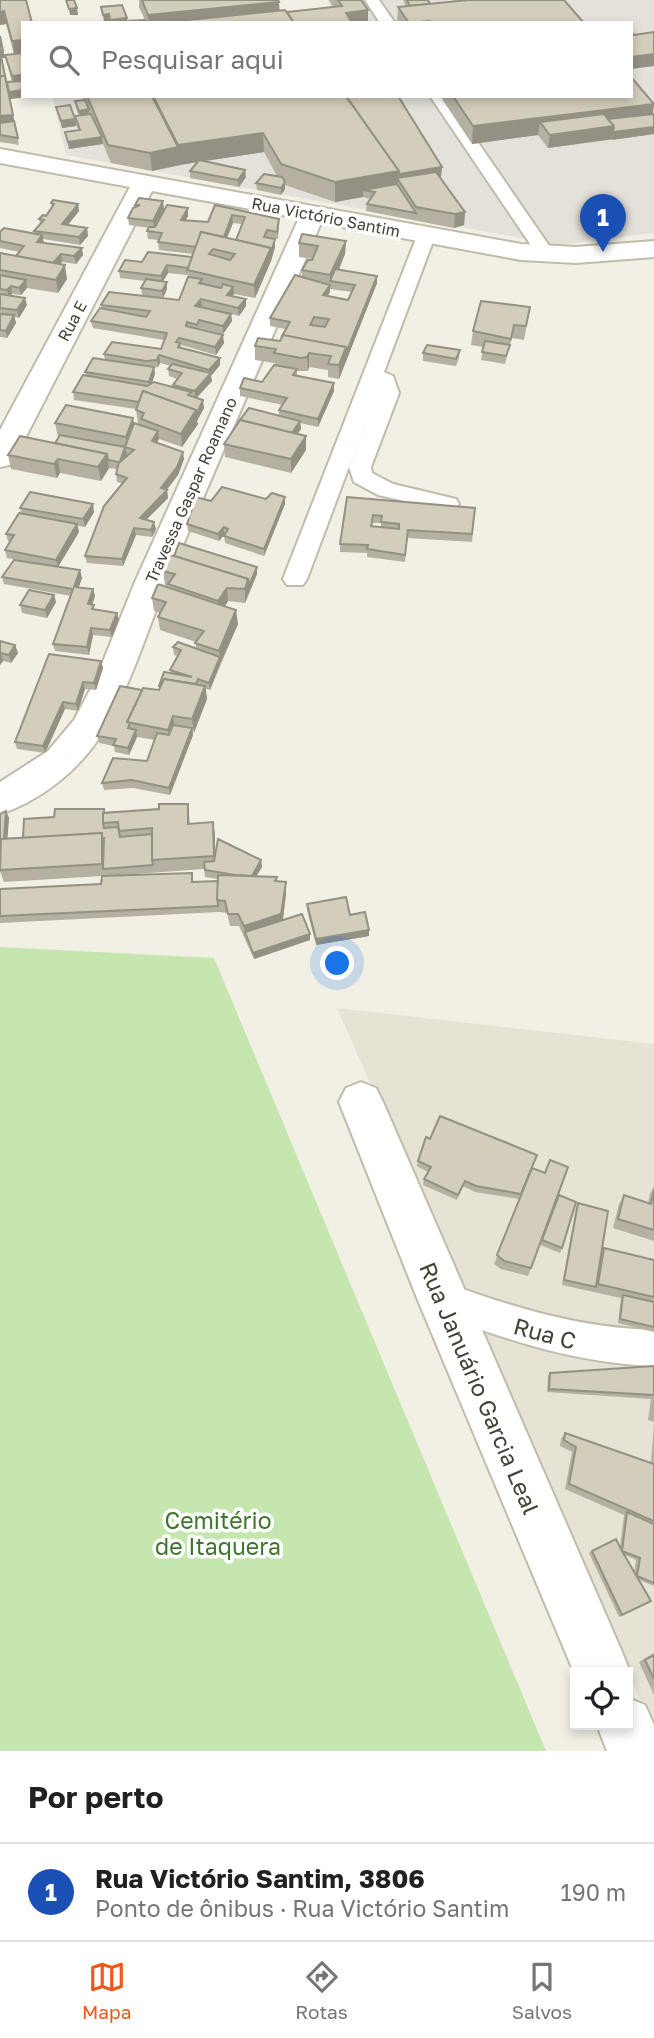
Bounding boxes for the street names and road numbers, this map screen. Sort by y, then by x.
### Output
street label: Rua Victório Santim [250,193,402,241]
street label: Rua E [53,297,91,345]
street label: Travessa Gaspar Roamano [141,394,241,586]
street label: Rua Januário Garcia Leal [414,1258,546,1518]
street label: Rua C [511,1311,579,1355]

